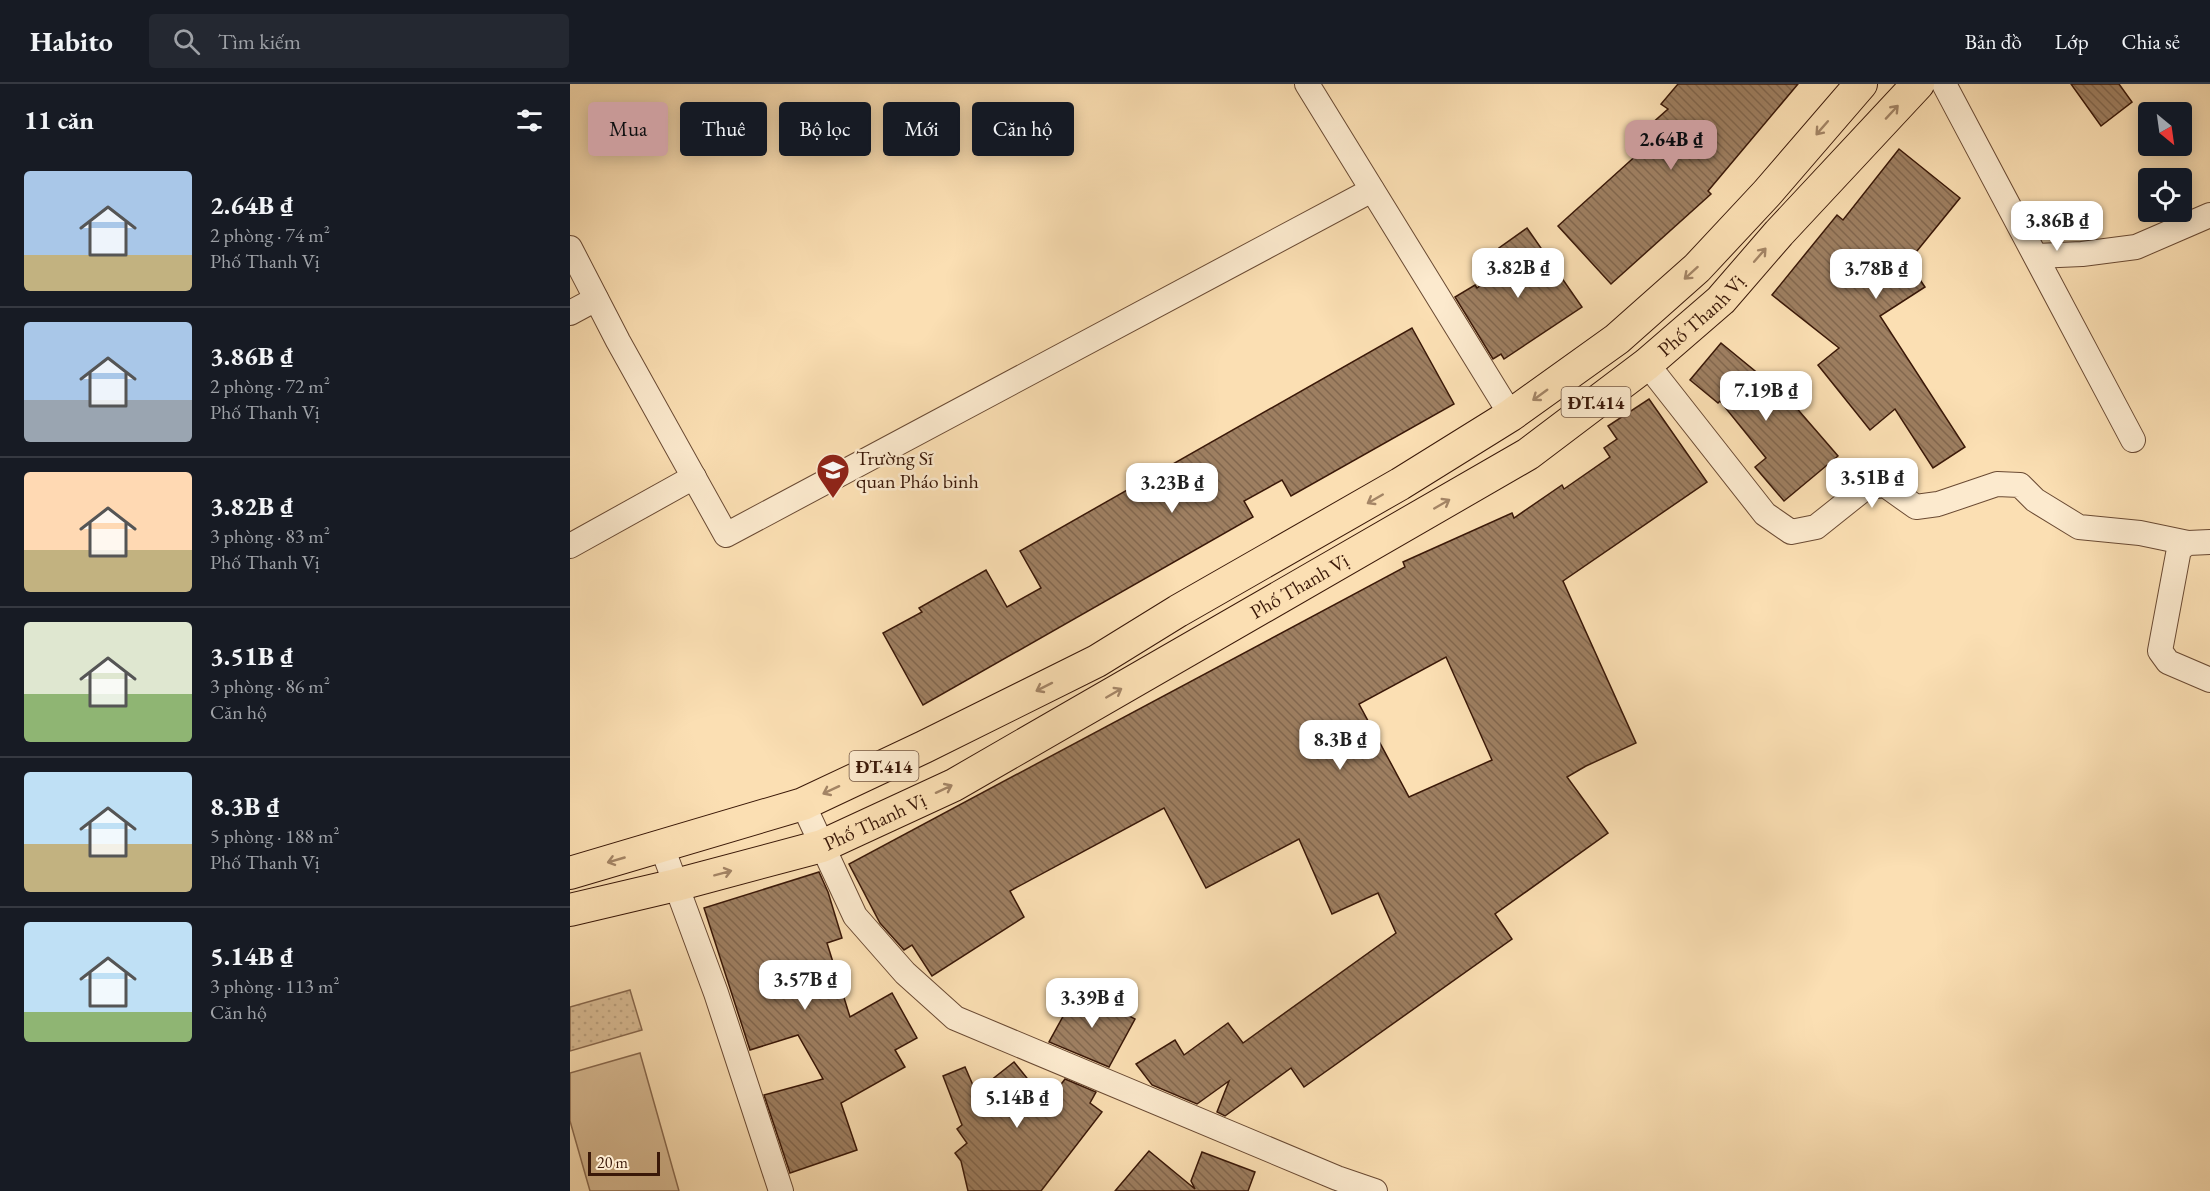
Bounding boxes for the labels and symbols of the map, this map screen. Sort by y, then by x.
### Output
north arrow [2138,102,2192,156]
one-way arrow [1885,105,1899,120]
pin: 2.64B ₫ [1616,120,1726,171]
one-way arrow [1815,120,1829,135]
pin: 3.86B ₫ [2002,201,2112,252]
one-way arrow [1753,247,1766,263]
pin: 3.82B ₫ [1463,248,1573,299]
pin: 3.78B ₫ [1821,249,1931,300]
one-way arrow [1684,266,1699,280]
street label: Phố Thanh Vị [1652,269,1750,362]
pin: 7.19B ₫ [1711,371,1821,422]
road number: ĐT.414 [1562,387,1630,417]
one-way arrow [1532,388,1548,401]
place label: Trường Sĩ quan Pháo binh [856,445,979,494]
school or university icon: Trường Sĩ quan Pháo binh [815,452,851,499]
pin: 3.51B ₫ [1817,458,1927,509]
pin: 3.23B ₫ [1117,463,1227,514]
one-way arrow [1367,493,1384,505]
one-way arrow [1433,497,1450,509]
street label: Phố Thanh Vị [1245,547,1353,625]
one-way arrow [1036,682,1054,693]
one-way arrow [1104,687,1122,698]
pin: 8.3B ₫ [1291,720,1389,771]
road number: ĐT.414 [850,751,918,781]
one-way arrow [934,783,952,795]
one-way arrow [823,785,841,797]
street label: Phố Thanh Vị [819,787,930,857]
one-way arrow [607,855,626,866]
one-way arrow [713,866,732,878]
pin: 3.57B ₫ [750,960,860,1011]
pin: 3.39B ₫ [1037,978,1147,1029]
pin: 5.14B ₫ [962,1078,1072,1129]
scale bar [588,1149,660,1176]

